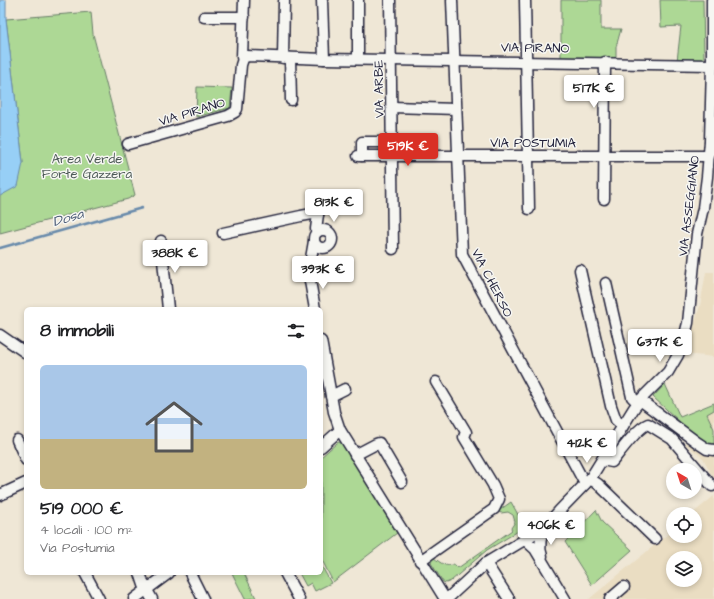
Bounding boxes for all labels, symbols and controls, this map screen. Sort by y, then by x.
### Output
street label: VIA PIRANO [501,38,570,58]
street label: VIA ARBE [369,59,389,118]
pin: 517K € [561,75,627,109]
text: 517K € [573,79,615,97]
street label: VIA PIRANO [157,93,228,131]
pin: 519K € [375,133,441,167]
street label: VIA POSTUMIA [490,134,576,152]
text: 519K € [387,137,429,155]
park label: Area Verde Forte Gazzera [42,150,133,183]
street label: VIA ASSEGGIANO [674,154,704,257]
pin: 813K € [301,189,367,223]
text: 813K € [314,193,354,211]
water label: Dosa [50,204,87,232]
pin: 388K € [142,240,208,274]
text: 388K € [152,244,198,262]
street label: VIA CHERSO [467,246,517,321]
pin: 393K € [290,256,356,290]
text: 393K € [301,260,345,278]
text: 8 immobili [40,319,114,343]
icon: filters [285,320,307,342]
pin: 637K € [627,329,693,363]
text: 637K € [637,333,683,351]
icon: home [138,391,210,463]
pin: 412K € [554,430,620,464]
text: 412K € [566,434,608,452]
north arrow [666,463,702,499]
map controls [666,463,702,587]
text: 519 000 € [40,497,123,521]
button: locate [666,507,702,543]
pin: 406K € [518,512,584,546]
text: 406K € [527,516,575,534]
text: 4 locali · 100 m² [40,521,133,539]
text: Via Postumia [40,539,115,557]
button: layers [666,551,702,587]

